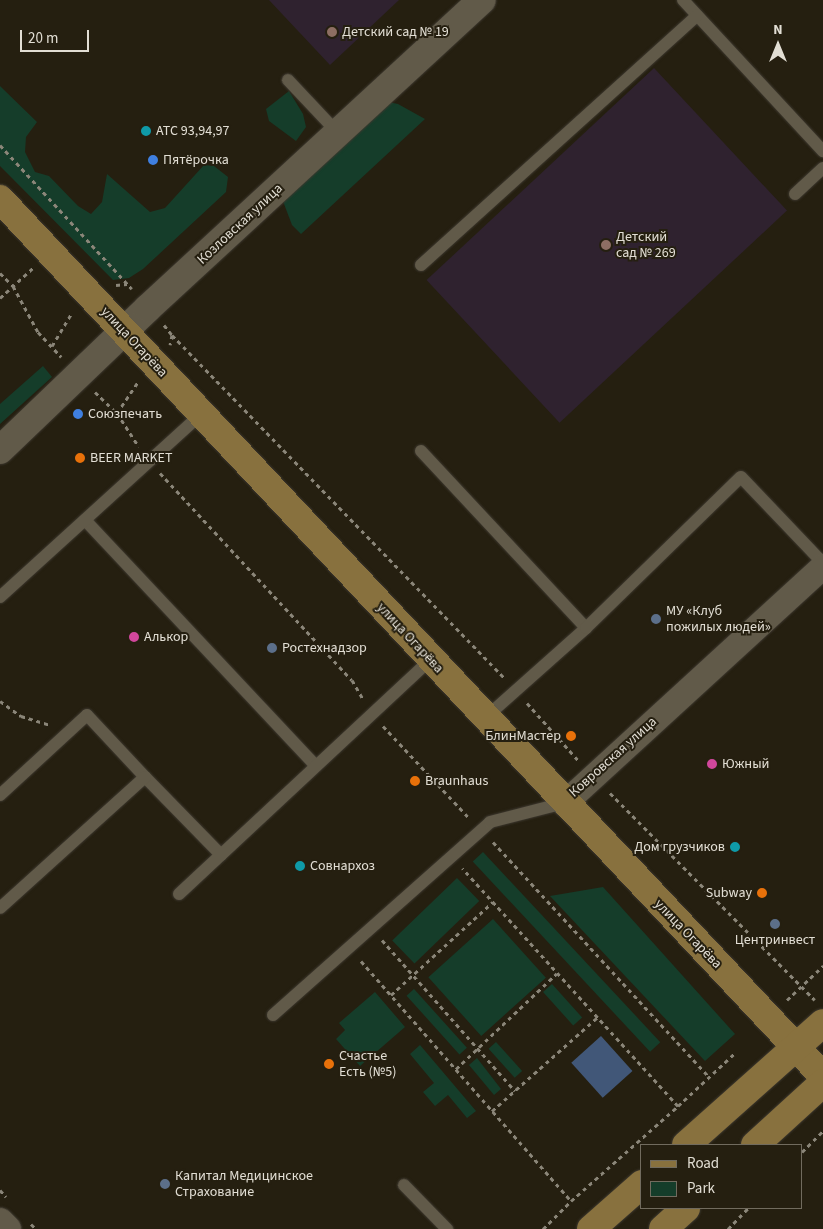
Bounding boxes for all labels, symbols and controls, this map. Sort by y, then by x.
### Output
scale bar [22,20,91,52]
north arrow [753,20,803,70]
text: N [773,20,783,40]
place label: Детский сад № 19 [342,24,449,40]
marker: Детский сад № 19 [326,26,338,38]
text: 20 m [28,28,58,49]
place label: АТС 93,94,97 [156,123,230,139]
marker: АТС 93,94,97 [140,125,152,137]
place label: Пятёрочка [163,152,229,168]
marker: Пятёрочка [147,154,159,166]
street label: Козловская улица [194,180,286,268]
place label: Детский сад № 269 [616,229,676,262]
marker: Детский сад № 269 [600,239,612,251]
street label: улица Огарёва [97,303,171,381]
place label: Союзпечать [88,406,162,422]
marker: Союзпечать [72,408,84,420]
place label: BEER MARKET [90,450,172,466]
marker: BEER MARKET [74,452,86,464]
street label: улица Огарёва [373,599,447,677]
place label: МУ «Клуб пожилых людей» [666,603,771,636]
marker: МУ «Клуб пожилых людей» [650,613,662,625]
place label: Алькор [144,629,188,645]
marker: Алькор [128,631,140,643]
place label: Ростехнадзор [282,640,367,656]
marker: Ростехнадзор [266,642,278,654]
street label: Ковровская улица [566,713,660,801]
place label: БлинМастер [485,728,561,744]
marker: БлинМастер [565,730,577,742]
place label: Южный [722,756,770,772]
marker: Южный [706,758,718,770]
place label: Braunhaus [425,773,488,789]
marker: Braunhaus [409,775,421,787]
place label: Дом грузчиков [634,839,725,855]
marker: Дом грузчиков [729,841,741,853]
place label: Совнархоз [310,858,375,874]
marker: Совнархоз [294,860,306,872]
place label: Subway [706,885,752,901]
marker: Subway [756,887,768,899]
street label: улица Огарёва [651,896,725,972]
marker: Центринвест [769,918,781,930]
place label: Центринвест [735,932,815,948]
place label: Счастье Есть (№5) [339,1048,397,1080]
marker: Счастье Есть (№5) [323,1058,335,1070]
legend [640,1144,803,1209]
text: Road [687,1153,719,1174]
place label: Капитал Медицинское Страхование [175,1168,313,1200]
marker: Капитал Медицинское Страхование [159,1178,171,1190]
text: Park [687,1178,715,1199]

